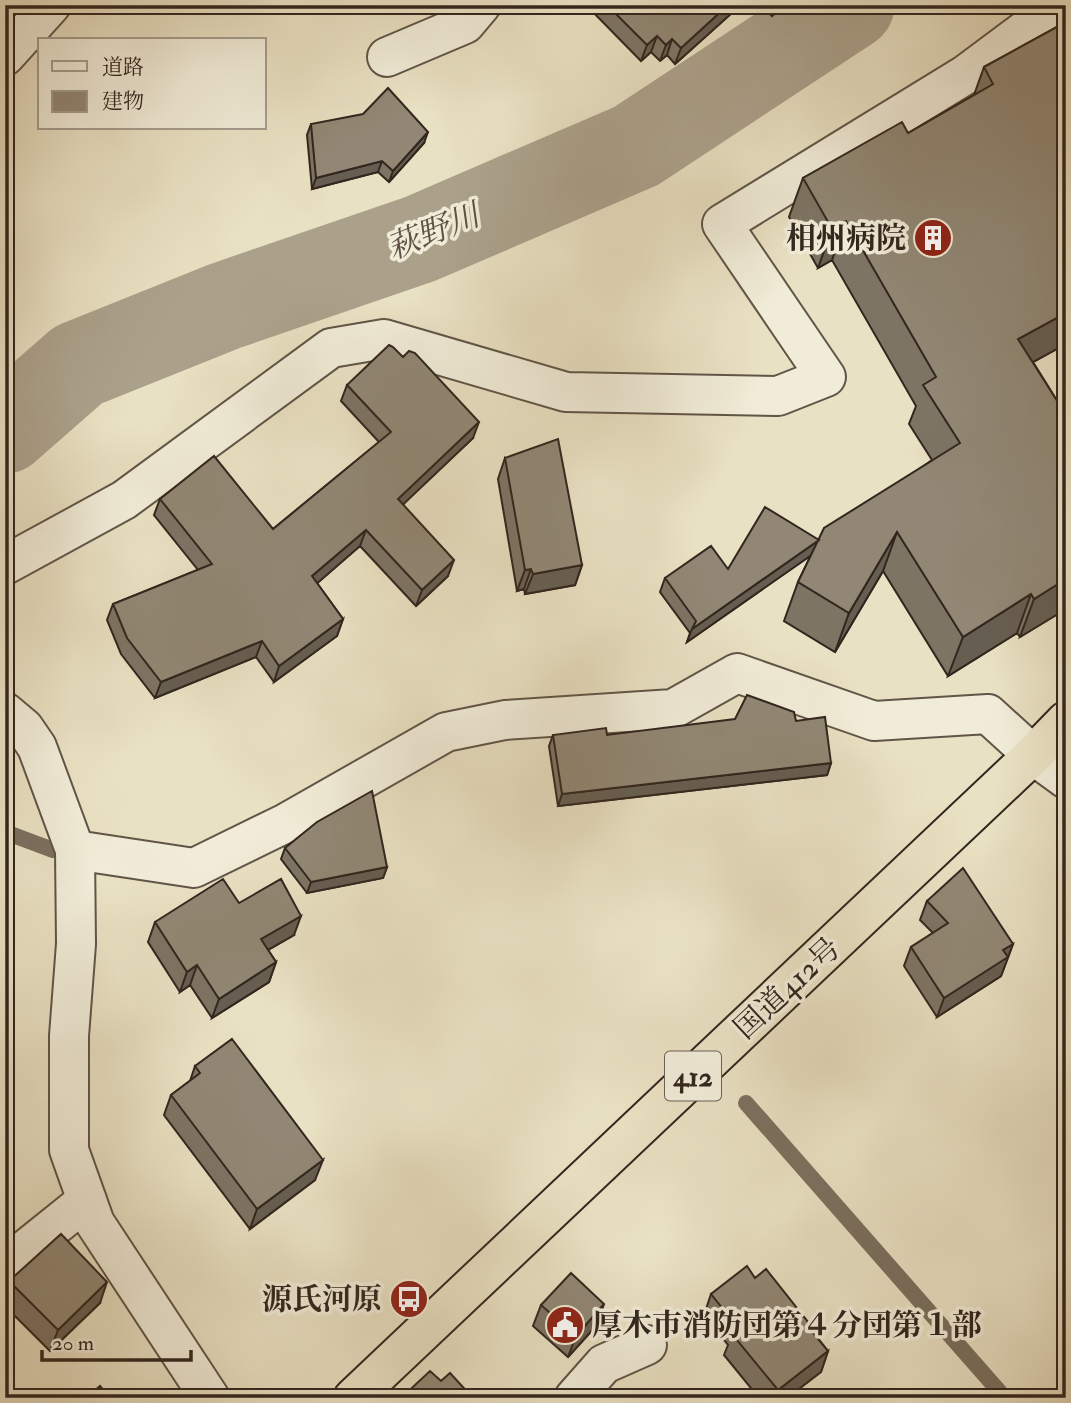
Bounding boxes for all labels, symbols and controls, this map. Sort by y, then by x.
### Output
legend [38,38,266,130]
text: 道路 [102,54,144,81]
text: 建物 [102,88,144,115]
water label: 萩野川 [381,194,488,268]
building icon: 相州病院 [912,217,954,259]
place label: 相州病院 [786,220,906,257]
street label: 国道412号 [726,930,848,1047]
road number: 412 [665,1052,721,1100]
bus stop icon: 源氏河原 [388,1278,430,1320]
place label: 源氏河原 [262,1281,382,1318]
public building icon: 厚木市消防団第４分団第１部 [544,1304,586,1346]
place label: 厚木市消防団第４分団第１部 [592,1307,982,1344]
scale bar [42,1319,191,1363]
text: 20 m [52,1330,94,1357]

